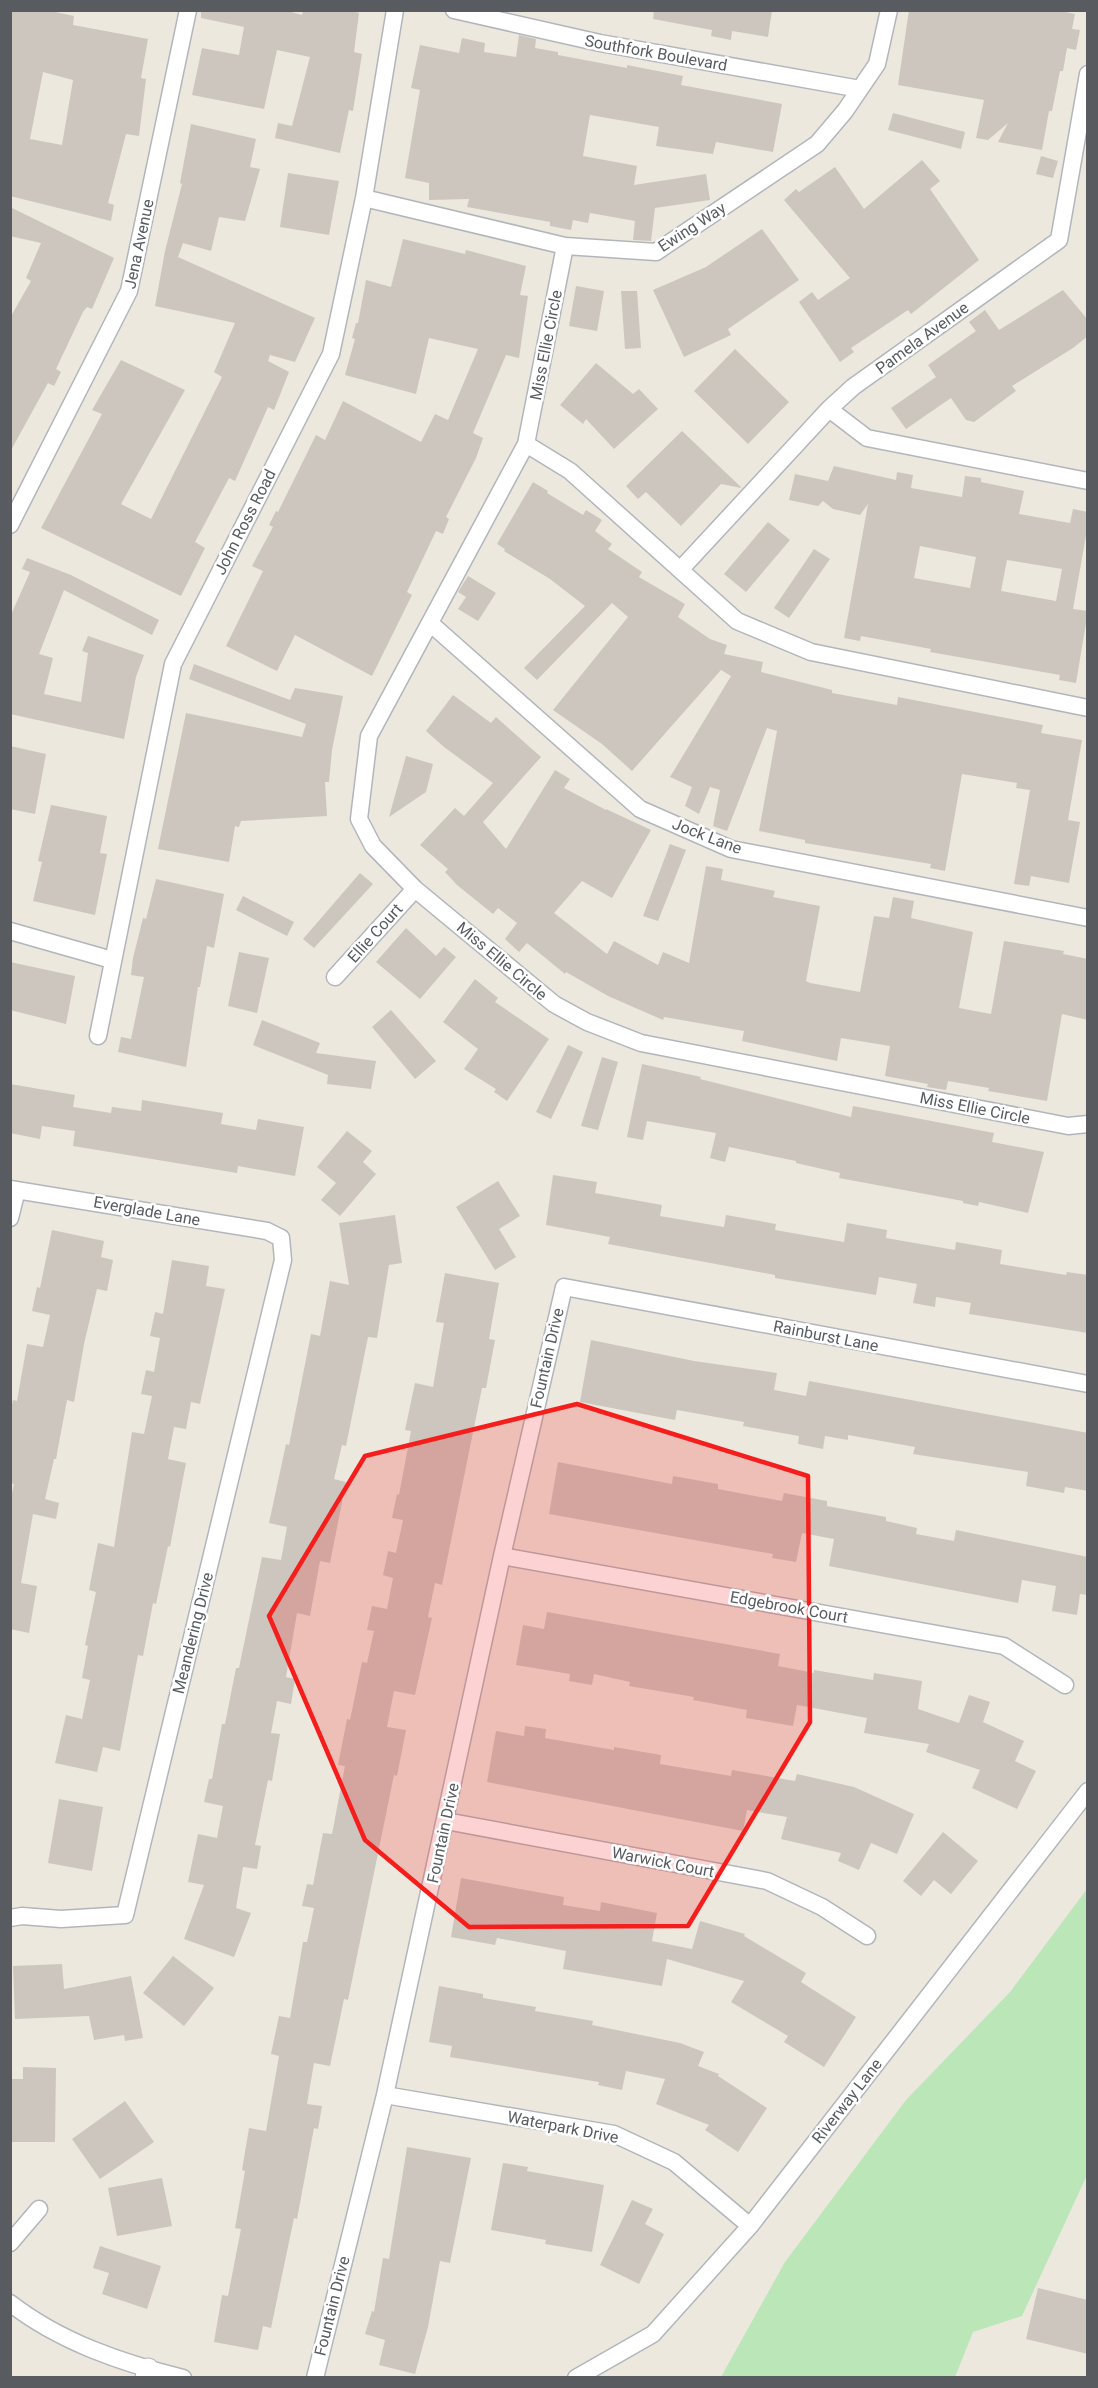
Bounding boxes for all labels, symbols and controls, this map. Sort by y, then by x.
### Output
street label: Southfork Boulevard [583,31,729,75]
street label: Jena Avenue [120,197,158,291]
street label: Ewing Way [655,198,730,256]
street label: Miss Ellie Circle [526,288,566,402]
street label: Pamela Avenue [872,298,972,378]
street label: John Ross Road [210,466,280,578]
street label: Jock Lane [669,814,745,858]
street label: Ellie Court [344,900,406,966]
street label: Miss Ellie Circle [453,918,551,1004]
street label: Miss Ellie Circle [918,1088,1032,1128]
street label: Everglade Lane [92,1192,202,1230]
street label: Fountain Drive [526,1306,568,1410]
street label: Rainburst Lane [772,1317,880,1355]
street label: Meandering Drive [169,1570,217,1696]
street label: Edgebrook Court [729,1587,849,1627]
street label: Fountain Drive [423,1781,463,1885]
street label: Warwick Court [610,1843,716,1881]
street label: Riverway Lane [808,2055,886,2147]
street label: Waterpark Drive [506,2107,620,2147]
street label: Fountain Drive [310,2254,354,2358]

